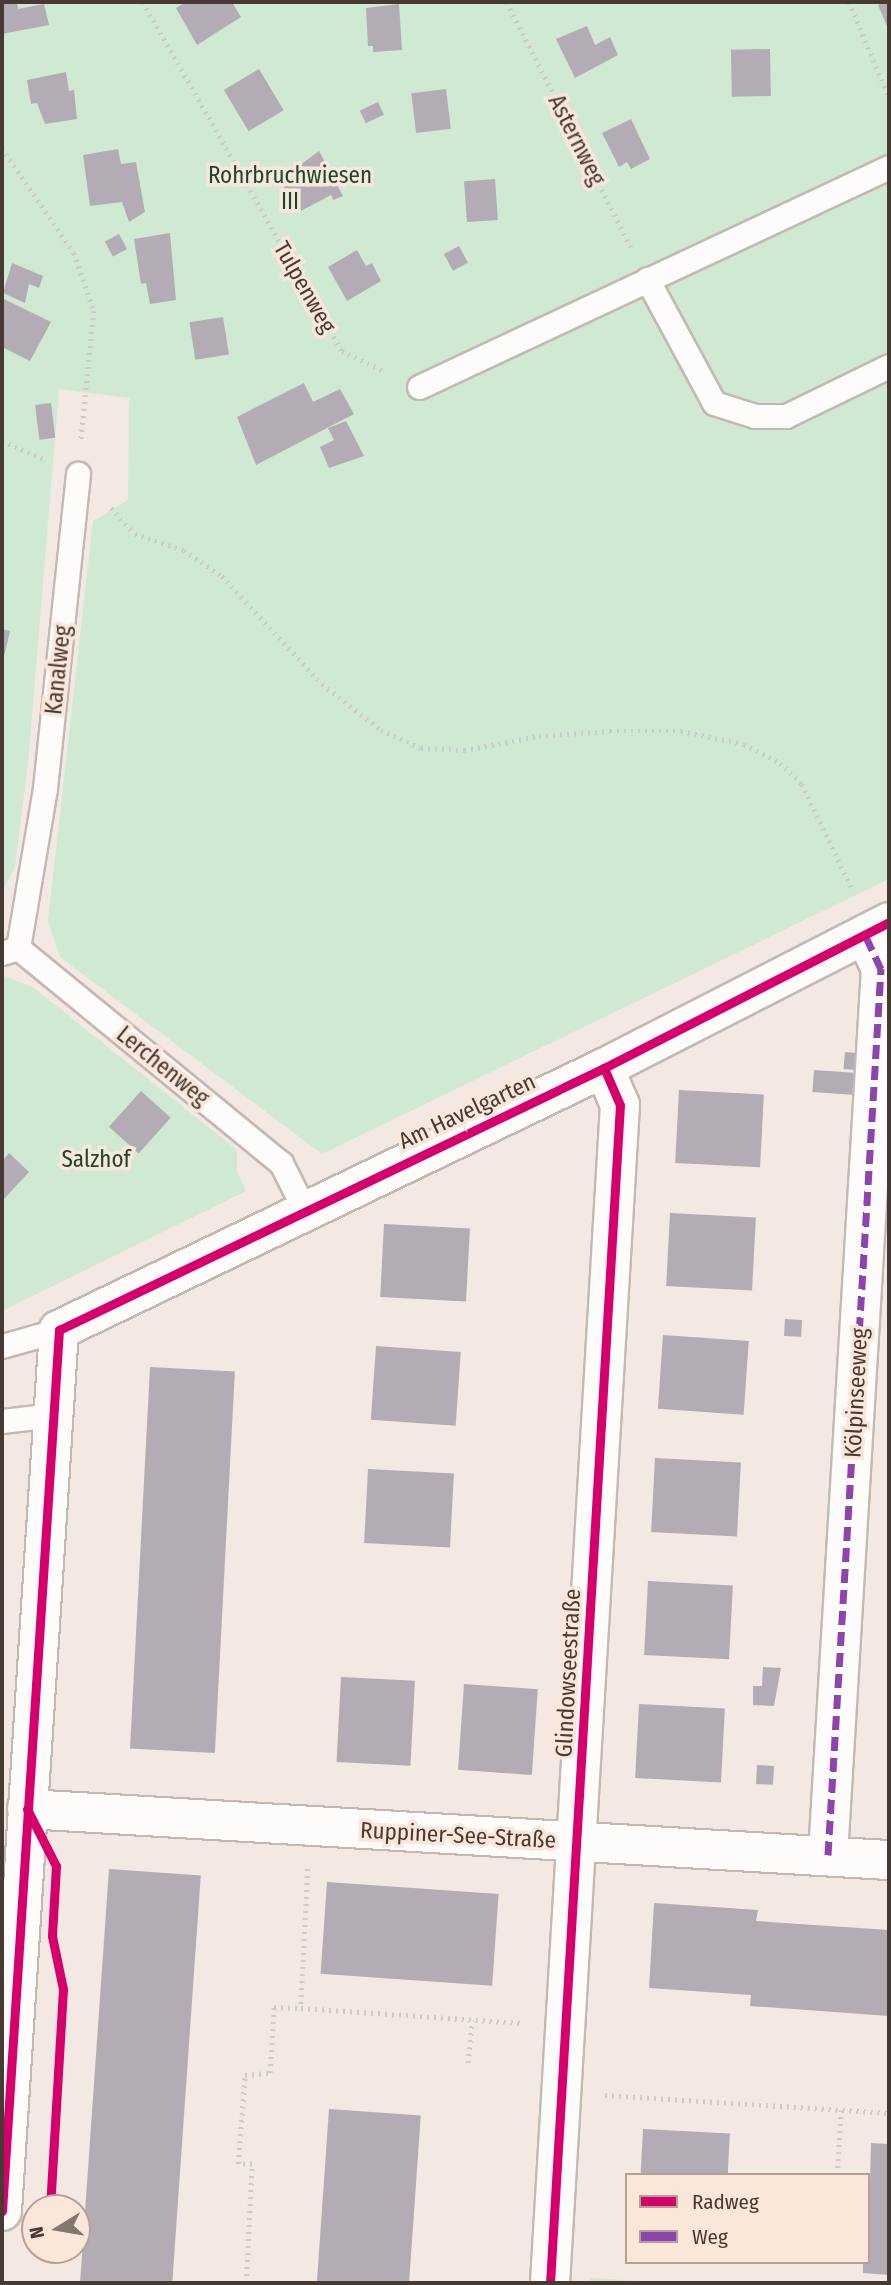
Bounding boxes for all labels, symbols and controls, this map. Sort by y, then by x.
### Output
street label: Asternweg [542,90,612,190]
park label: Rohrbruchwiesen III [208,161,372,215]
street label: Tulpenweg [268,236,342,338]
street label: Kanalweg [40,624,76,716]
street label: Lerchenweg [111,1020,215,1112]
street label: Am Havelgarten [394,1067,540,1155]
park label: Salzhof [61,1145,131,1173]
street label: Kölpinseeweg [839,1327,873,1459]
street label: Glindowseestraße [550,1588,586,1758]
street label: Ruppiner-See-Straße [359,1816,557,1854]
legend [625,2173,870,2264]
text: Radweg [692,2189,759,2215]
north arrow [21,2194,91,2264]
text: Weg [692,2224,728,2250]
text: N [24,2225,49,2241]

